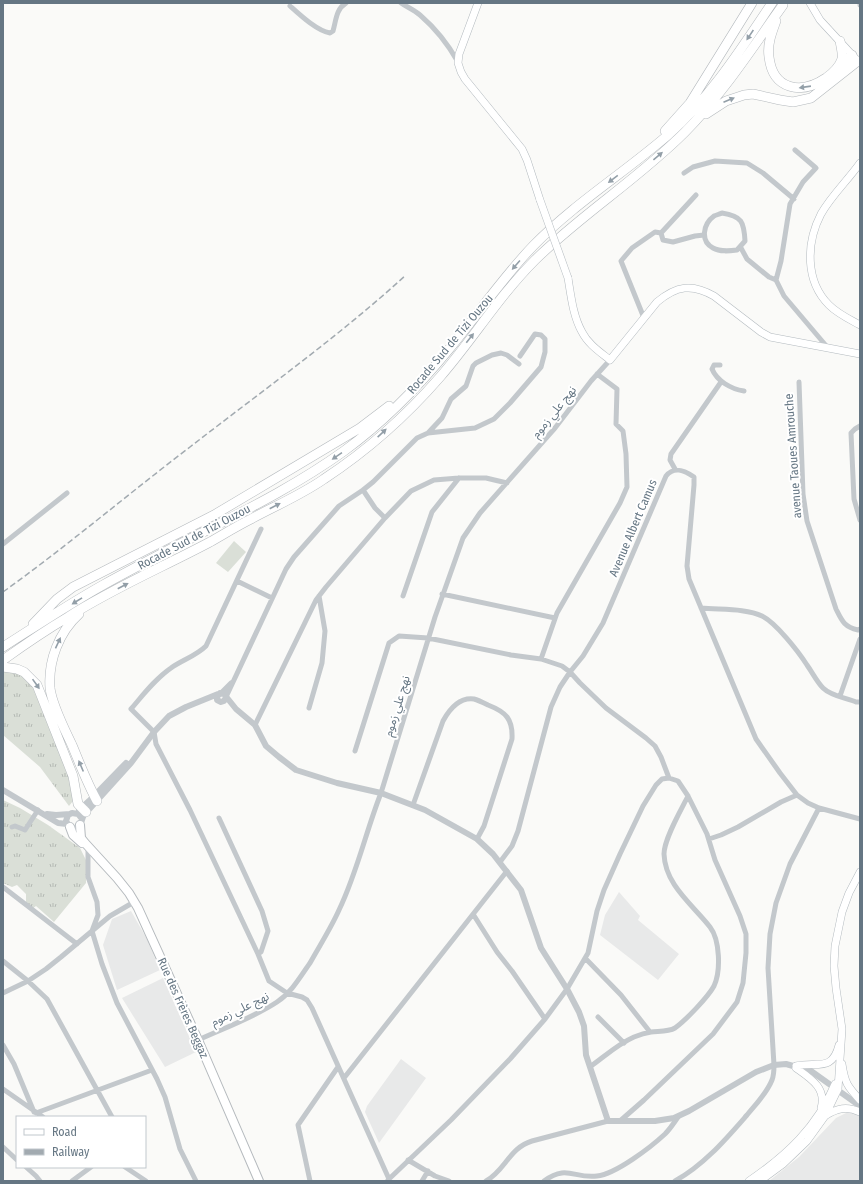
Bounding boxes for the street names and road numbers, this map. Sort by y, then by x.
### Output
street label: Rocade Sud de Tizi Ouzou [404,291,496,397]
street label: نهج علي زموم [529,383,581,443]
street label: avenue Taoues Amrouche [782,393,804,519]
street label: Avenue Albert Camus [606,477,660,579]
street label: Rocade Sud de Tizi Ouzou [135,501,253,573]
street label: نهج علي زموم [381,674,416,739]
street label: Rue des Frères Beggaz [155,956,212,1061]
street label: نهج علي زموم [209,989,273,1032]

